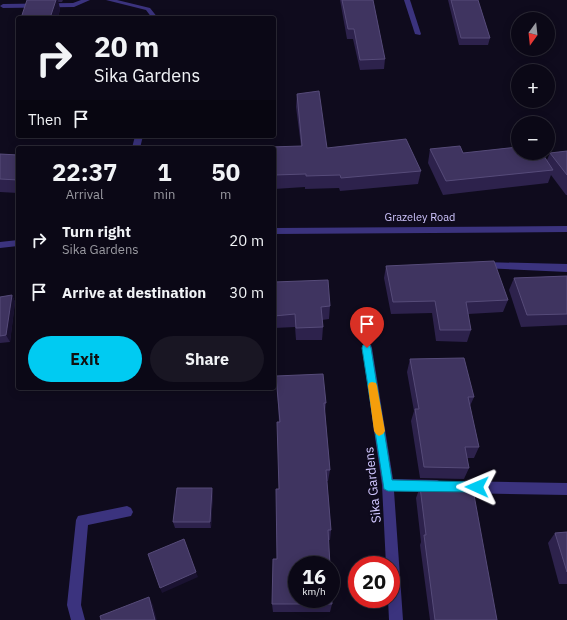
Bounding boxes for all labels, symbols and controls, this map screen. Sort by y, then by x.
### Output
north arrow [511,12,555,56]
map controls [511,12,555,160]
text: 20 m [94,28,159,65]
icon: right [28,32,80,84]
text: Sika Gardens [94,64,200,87]
button: + [511,64,555,108]
icon: arrive [70,108,92,130]
text: Then [28,110,62,129]
button: − [511,116,555,160]
text: 22:37 [52,156,117,188]
text: 1 [157,156,172,188]
text: 50 [211,156,240,188]
text: Arrival [66,186,104,203]
text: min [153,186,175,203]
text: m [220,186,231,203]
street label: Grazeley Road [385,210,455,224]
text: Turn right [62,222,131,241]
icon: right [28,229,50,251]
text: 20 m [229,231,264,250]
text: Sika Gardens [62,241,139,258]
icon: arrive [28,281,50,303]
text: Arrive at destination [62,283,206,302]
text: 30 m [229,283,264,302]
pin [350,307,384,348]
icon: arrive [356,313,378,335]
button: Exit [28,336,142,382]
button: Share [150,336,264,382]
street label: Sika Gardens [360,446,385,524]
position arrow [456,466,498,508]
speed limit sign: 20 [348,556,400,608]
text: 16 [302,563,326,590]
text: km/h [302,585,326,598]

